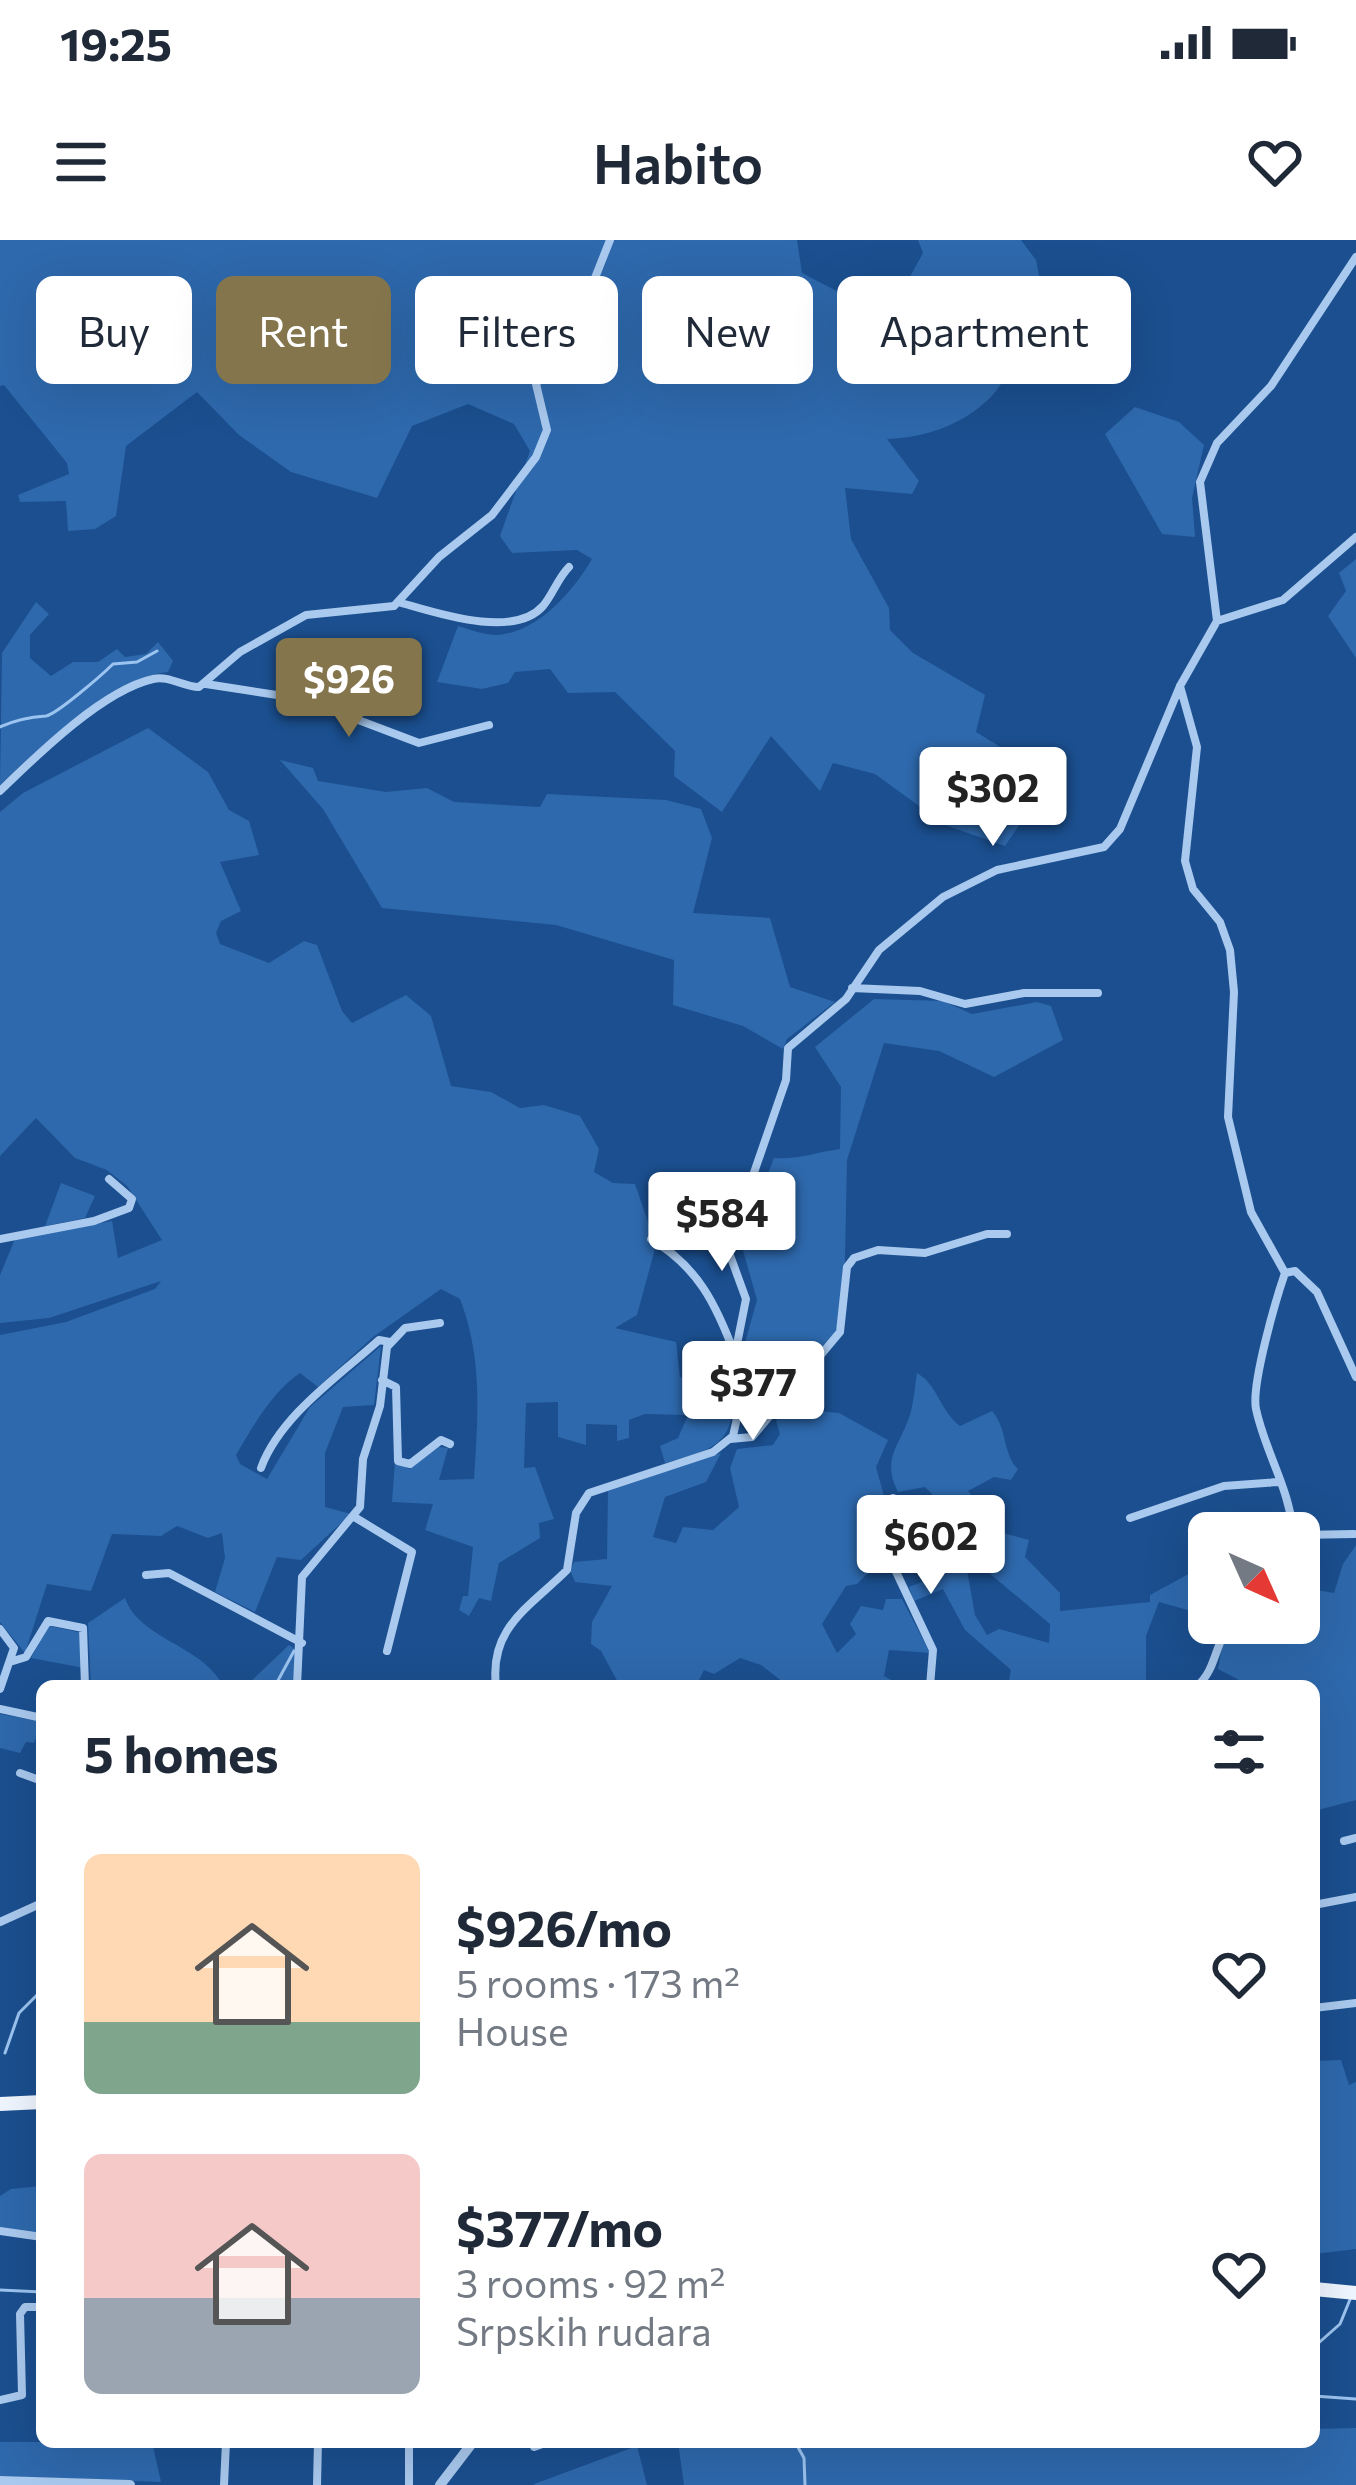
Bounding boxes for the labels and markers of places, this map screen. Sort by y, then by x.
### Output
pin: $926 [278,638,420,740]
pin: $302 [922,747,1064,849]
pin: $584 [651,1172,793,1274]
pin: $377 [682,1341,824,1443]
pin: $602 [860,1495,1002,1597]

